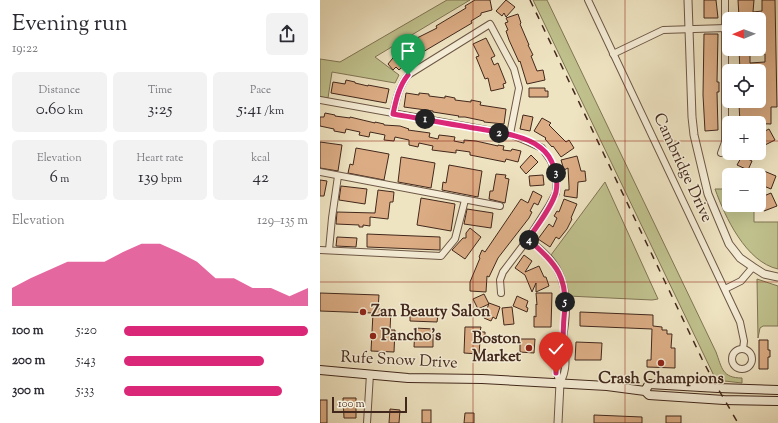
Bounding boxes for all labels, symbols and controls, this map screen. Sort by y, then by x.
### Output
text: Evening run [12,9,128,41]
north arrow [722,12,766,56]
map controls [722,12,766,212]
button: share [266,13,308,55]
pin [391,34,425,75]
text: 19:22 [12,40,38,58]
icon: arrive [397,40,419,62]
button: locate [722,64,766,108]
text: Distance [39,82,80,98]
text: Time [148,82,172,98]
text: Pace [250,82,271,98]
text: 0.60 [36,98,66,122]
text: 3:25 [147,98,173,122]
text: 5:41 [237,98,262,122]
text: km [66,103,83,119]
text: /km [262,103,284,119]
pin: 1 [415,109,435,129]
street label: Cambridge Drive [647,110,717,226]
text: 1 [423,111,427,127]
button: + [722,116,766,160]
pin: 2 [489,123,509,143]
text: 2 [496,125,502,141]
text: Elevation [37,150,82,166]
text: Heart rate [137,150,183,166]
text: kcal [251,150,270,166]
pin: 3 [546,163,566,183]
text: 3 [554,165,558,181]
text: 6 [49,166,58,190]
text: 139 [138,166,159,190]
text: 42 [252,166,269,190]
button: − [722,168,766,212]
text: m [58,171,69,187]
text: bpm [159,171,182,187]
text: Elevation [12,212,65,230]
text: 129–135 m [257,212,308,230]
pin: 4 [519,230,539,250]
text: 4 [526,232,532,248]
pin: 5 [555,292,575,312]
text: 5 [563,294,567,310]
place label: Zan Beauty Salon [371,301,491,324]
marker: Zan Beauty Salon [358,307,368,317]
text: 100 m [12,322,44,340]
text: 5:20 [76,322,97,340]
place label: Pancho's [381,325,441,348]
place label: Boston Market [472,328,522,369]
marker: Pancho's [368,331,378,341]
pin [539,332,573,373]
icon: check [545,338,567,360]
marker: Boston Market [524,343,534,353]
street label: Rufe Snow Drive [340,346,458,376]
text: 200 m [12,352,45,370]
text: 5:43 [76,352,96,370]
marker: Crash Champions [656,358,666,368]
place label: Crash Champions [598,368,724,391]
text: 300 m [12,382,44,400]
text: 5:33 [76,382,94,400]
scale bar [332,395,407,414]
text: 100 m [338,396,365,412]

